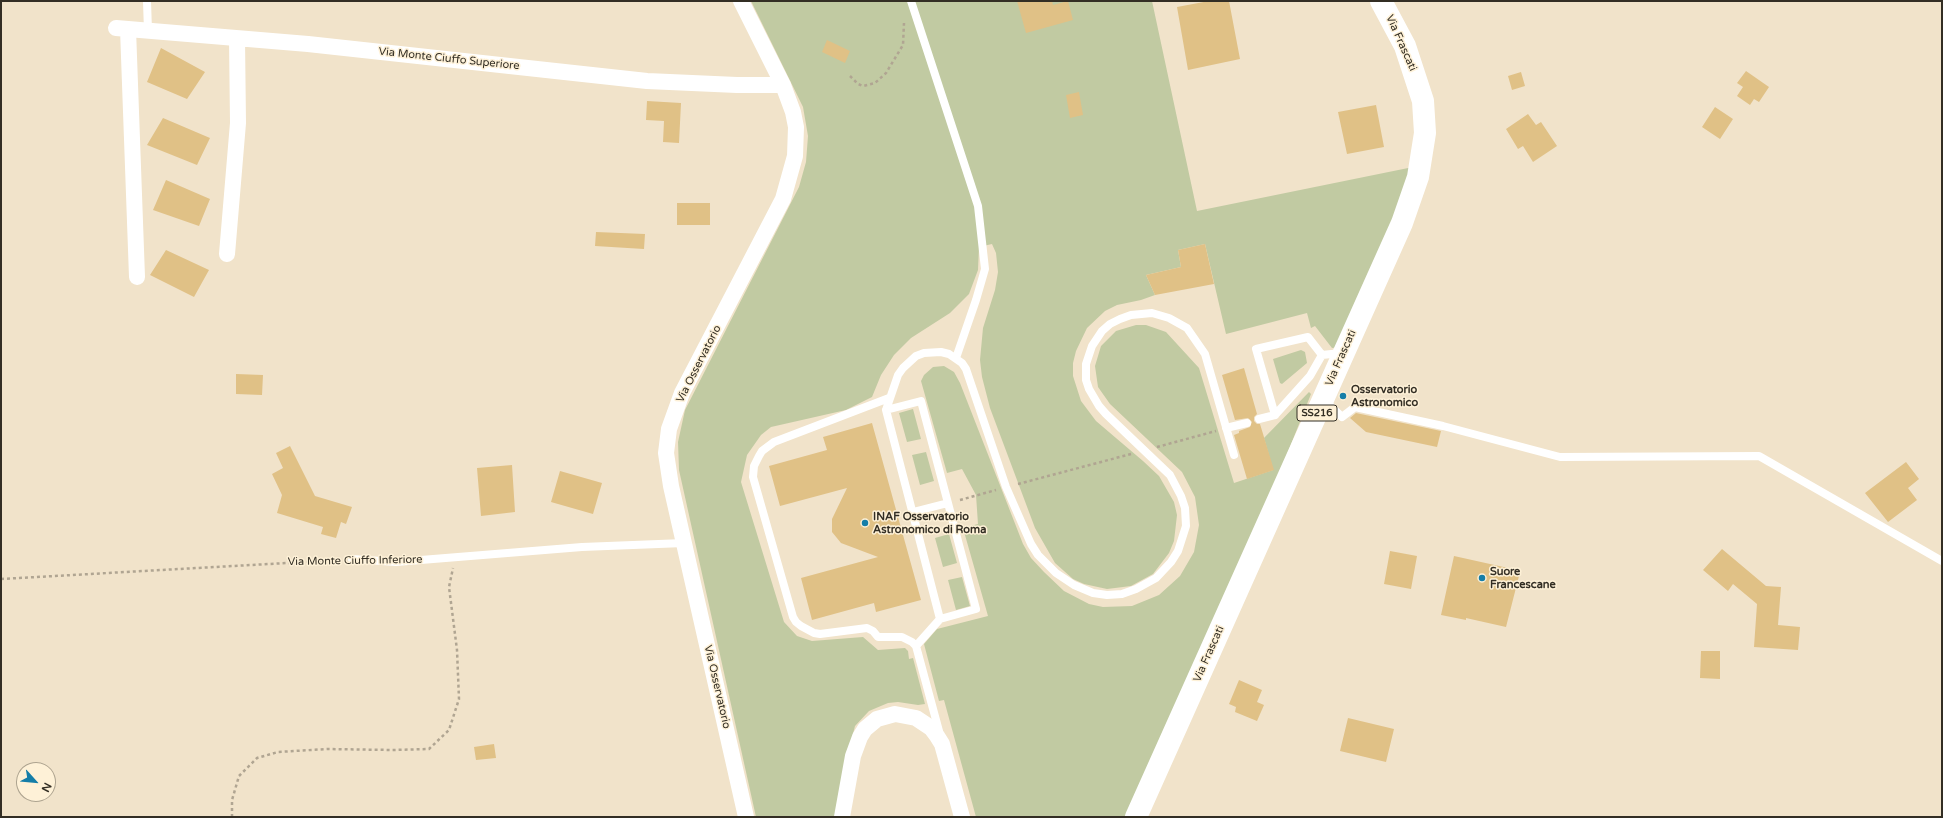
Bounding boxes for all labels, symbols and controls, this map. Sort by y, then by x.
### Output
street label: Via Frascati [1383,13,1419,73]
street label: Via Monte Ciuffo Superiore [378,45,520,73]
street label: Via Osservatorio [674,323,724,405]
street label: Via Frascati [1323,328,1359,388]
place label: Osservatorio Astronomico [1351,383,1418,409]
marker: Osservatorio Astronomico [1338,391,1348,401]
road number: SS216 [1297,405,1337,421]
place label: INAF Osservatorio Astronomico di Roma [873,510,986,536]
marker: INAF Osservatorio Astronomico di Roma [860,518,870,528]
street label: Via Monte Ciuffo Inferiore [288,553,422,569]
place label: Suore Francescane [1490,565,1556,591]
marker: Suore Francescane [1477,573,1487,583]
street label: Via Frascati [1191,624,1227,684]
street label: Via Osservatorio [701,644,733,730]
north arrow [16,762,56,802]
text: N [38,780,54,794]

